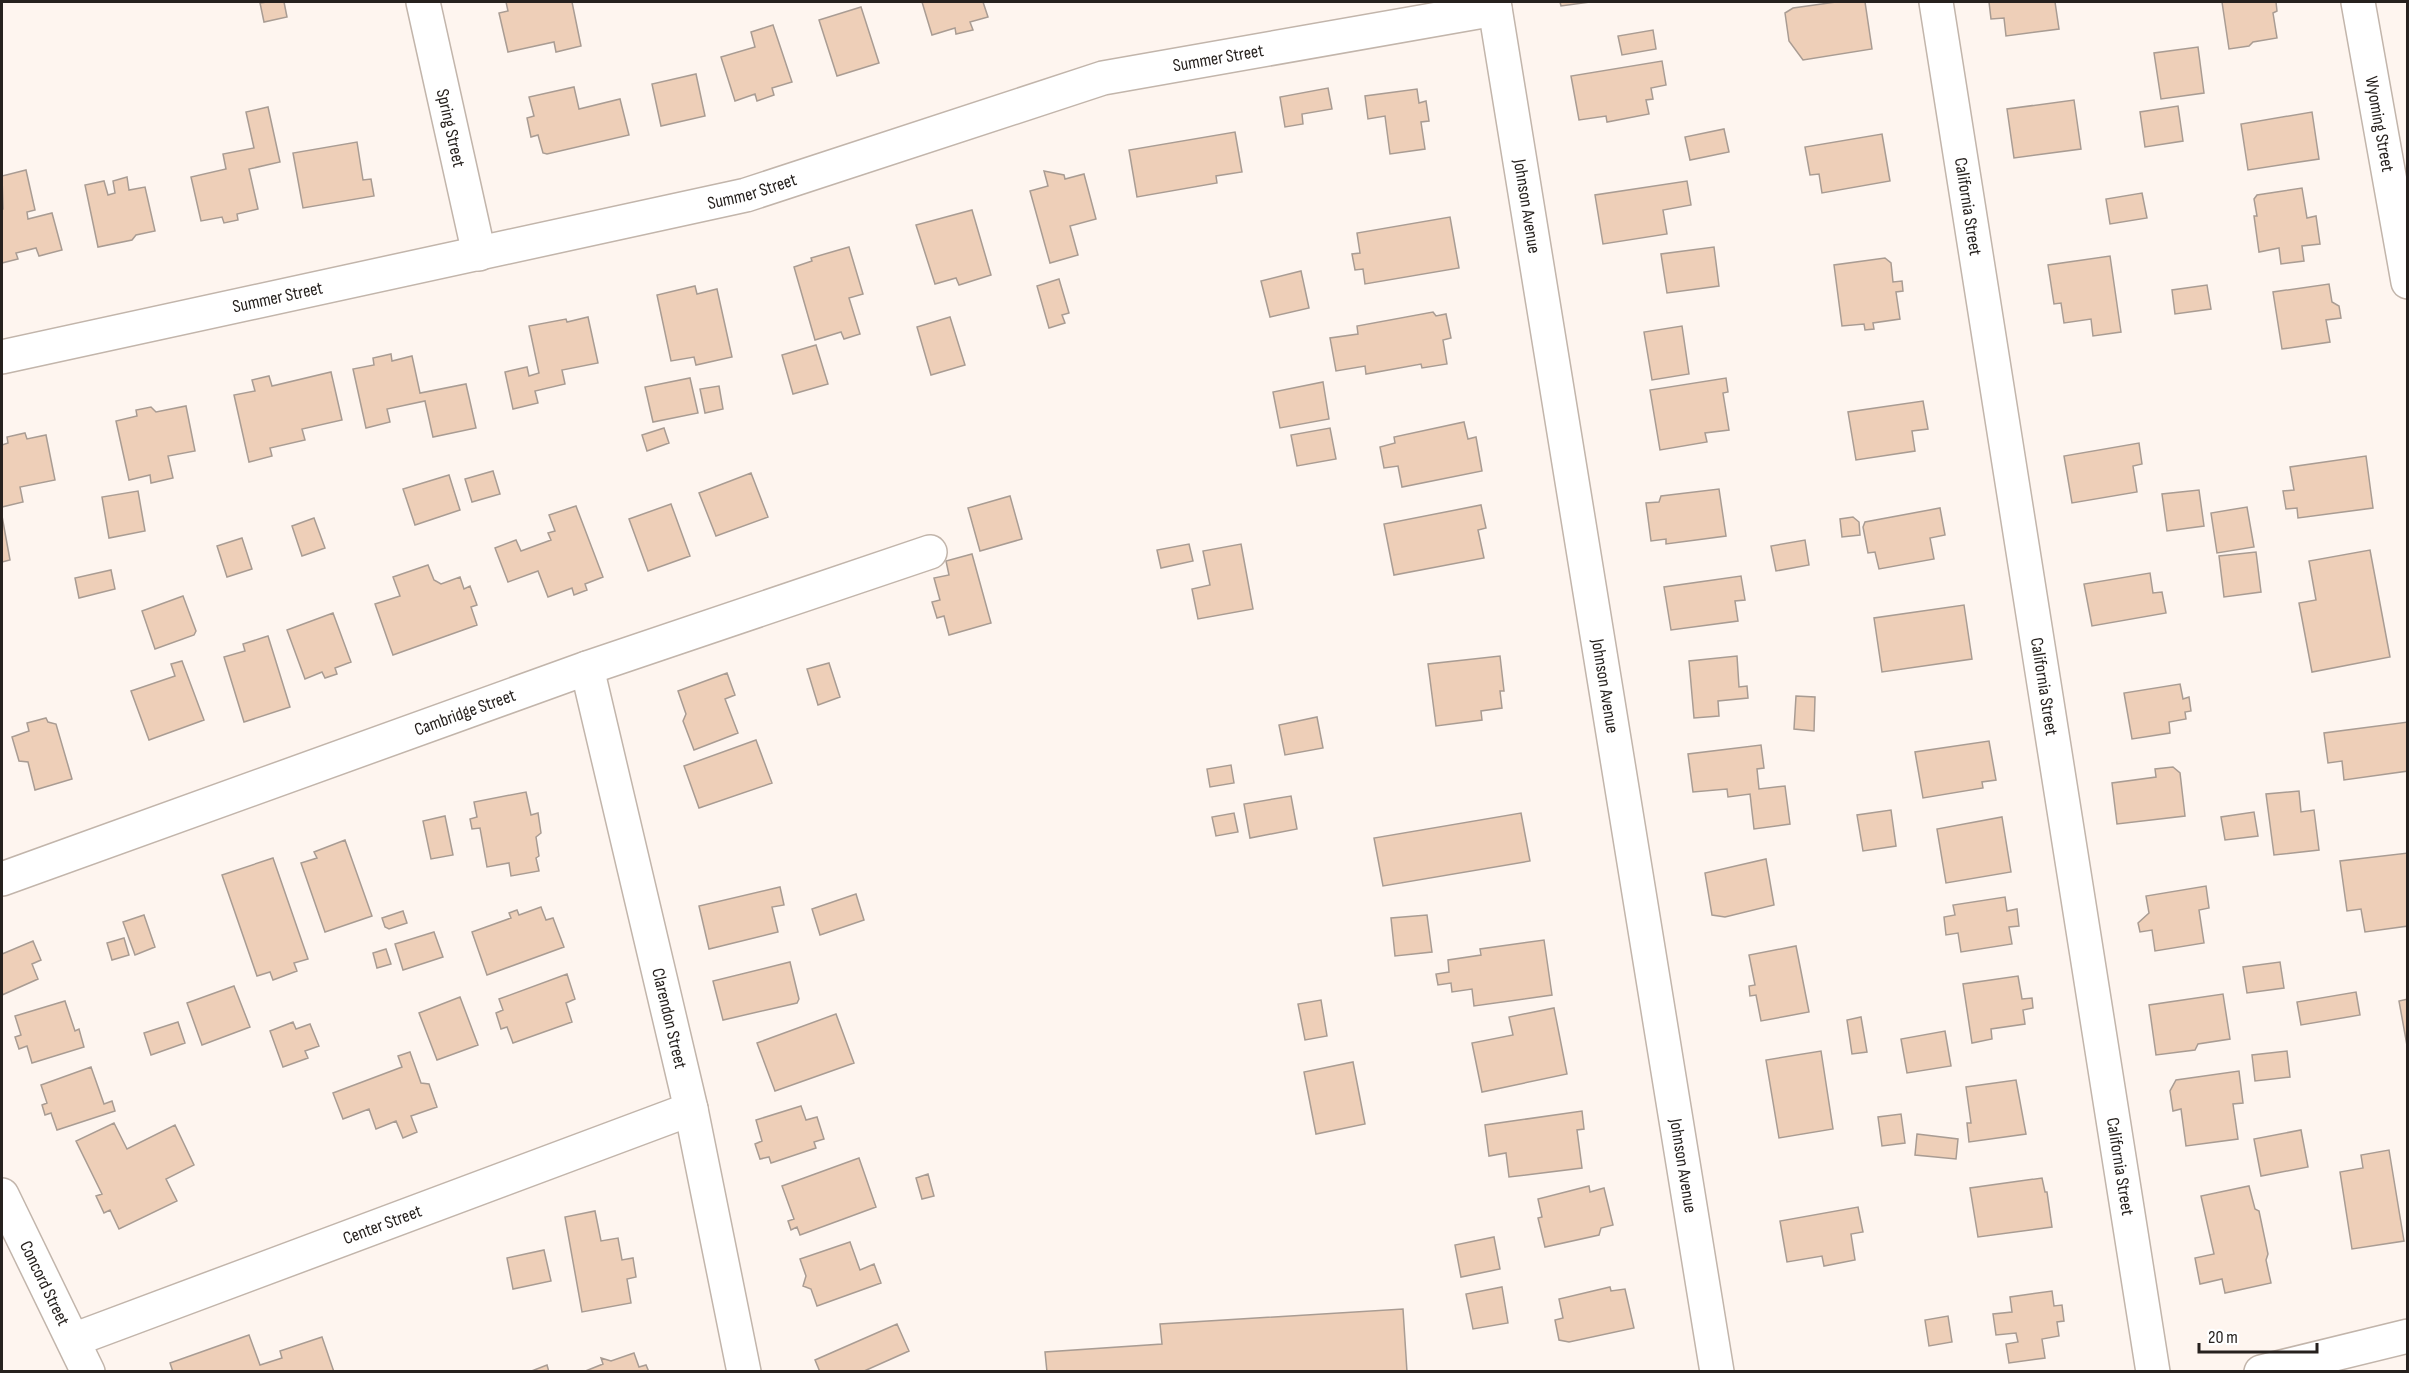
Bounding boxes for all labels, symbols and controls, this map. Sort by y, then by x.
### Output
street label: Summer Street [1171,39,1266,76]
street label: Wyoming Street [2361,75,2399,174]
street label: Spring Street [432,87,470,170]
street label: California Street [1950,156,1987,257]
street label: Johnson Avenue [1509,157,1545,255]
street label: Summer Street [705,169,800,214]
street label: Summer Street [231,277,325,317]
street label: Johnson Avenue [1587,636,1623,735]
street label: California Street [2026,636,2063,737]
street label: Cambridge Street [412,684,519,740]
street label: Clarendon Street [648,966,692,1071]
street label: Johnson Avenue [1665,1116,1701,1214]
street label: California Street [2102,1116,2139,1217]
street label: Center Street [340,1200,425,1249]
street label: Concord Street [15,1237,75,1329]
scale bar [2199,1316,2318,1354]
text: 20 m [2208,1327,2238,1348]

